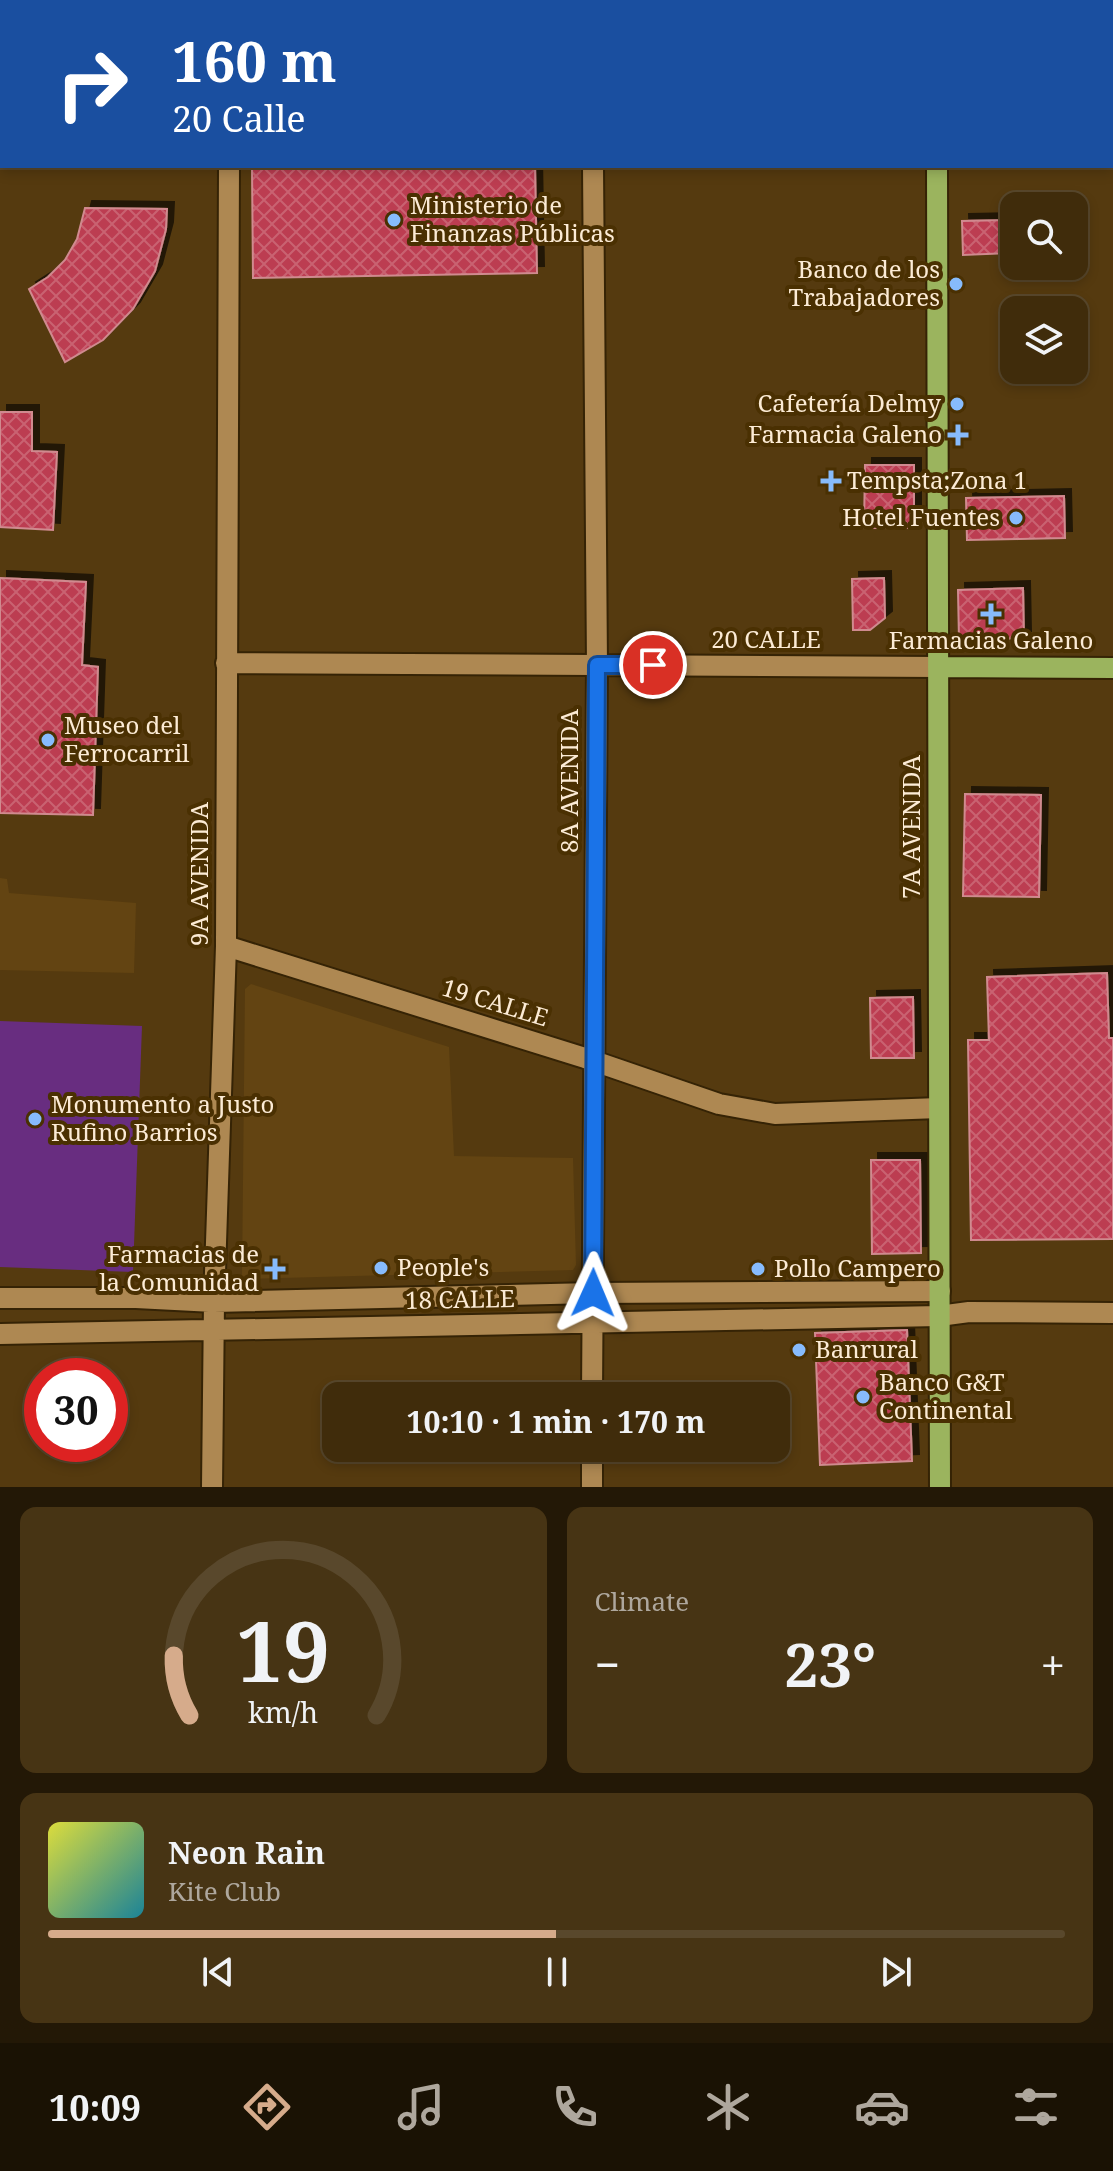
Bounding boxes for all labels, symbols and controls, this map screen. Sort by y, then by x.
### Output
text: 160 m [172,22,337,98]
icon: right [40,32,144,136]
text: 20 Calle [172,94,306,143]
place label: Ministerio de Finanzas Públicas [410,188,615,249]
map controls [1000,192,1088,384]
button: search [1000,192,1088,280]
marker: Ministerio de Finanzas Públicas [385,211,403,229]
place label: Banco de los Trabajadores [788,252,940,313]
marker: Banco de los Trabajadores [947,275,965,293]
button: layers [1000,296,1088,384]
place label: Cafetería Delmy [758,386,941,419]
marker: Cafetería Delmy [948,395,966,413]
place label: Farmacia Galeno [748,417,942,450]
marker: Farmacia Galeno [949,426,967,444]
place label: Tempsta;Zona 1 [847,463,1027,496]
marker: Tempsta;Zona 1 [822,472,840,490]
place label: Hotel Fuentes [842,500,1000,533]
marker: Hotel Fuentes [1007,509,1025,527]
marker: Farmacias Galeno [982,605,1000,623]
street label: 20 CALLE [711,622,821,655]
place label: Farmacias Galeno [889,623,1093,656]
pin [619,631,687,699]
icon: arrive [631,643,675,687]
place label: Museo del Ferrocarril [64,708,190,769]
street label: 8A AVENIDA [552,709,585,853]
marker: Museo del Ferrocarril [39,731,57,749]
street label: 7A AVENIDA [894,755,927,899]
street label: 9A AVENIDA [182,802,215,946]
street label: 19 CALLE [438,970,553,1033]
place label: Monumento a Justo Rufino Barrios [51,1087,274,1148]
marker: Monumento a Justo Rufino Barrios [26,1110,44,1128]
place label: Farmacias de la Comunidad [99,1237,259,1298]
place label: People's [397,1250,489,1283]
position arrow [551,1251,635,1335]
place label: Pollo Campero [774,1251,941,1284]
marker: People's [372,1259,390,1277]
marker: Farmacias de la Comunidad [266,1260,284,1278]
marker: Pollo Campero [749,1260,767,1278]
street label: 18 CALLE [405,1281,515,1316]
place label: Banrural [815,1332,919,1365]
marker: Banrural [790,1341,808,1359]
speed limit sign: 30 [24,1358,128,1462]
place label: Banco G&T Continental [879,1365,1013,1426]
marker: Banco G&T Continental [854,1388,872,1406]
text: 10:10 · 1 min · 170 m [407,1401,705,1442]
text: Climate [595,1583,689,1619]
text: 19 [236,1593,330,1706]
text: 23° [784,1623,876,1705]
text: − [595,1634,620,1694]
text: + [1040,1634,1065,1694]
text: km/h [248,1692,318,1731]
text: Neon Rain [168,1832,325,1873]
text: Kite Club [168,1873,281,1909]
icon: previous [196,1950,240,1994]
icon: pause [535,1950,579,1994]
icon: next [874,1950,918,1994]
icon: directions [239,2079,295,2135]
icon: music [393,2079,449,2135]
icon: phone [547,2079,603,2135]
icon: climate [700,2079,756,2135]
icon: car [854,2079,910,2135]
icon: filters [1008,2079,1064,2135]
text: 10:09 [49,2083,141,2132]

